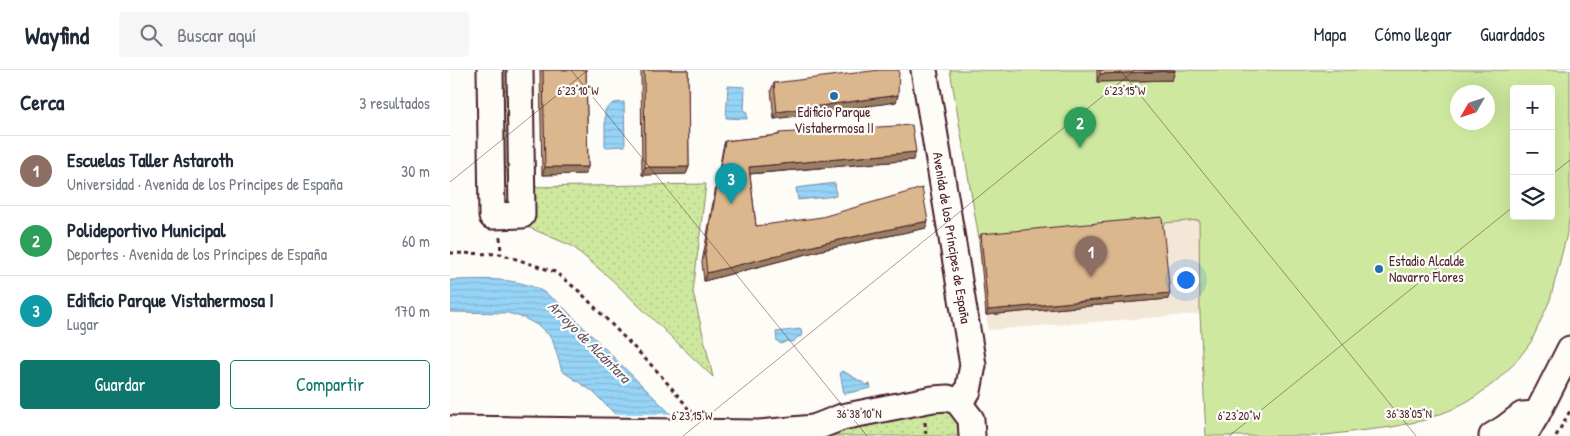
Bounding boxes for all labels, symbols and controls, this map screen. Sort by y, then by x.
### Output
search box [119,12,469,57]
text: Wayfind [25,19,89,51]
icon: search [137,21,165,49]
text: Buscar aquí [177,22,256,48]
text: Mapa [1314,22,1346,47]
text: Cómo llegar [1374,22,1452,47]
text: Guardados [1480,22,1545,47]
text: 6°23'10"W [557,82,599,99]
text: 6°23'15"W [1105,82,1146,99]
north arrow [1450,85,1495,130]
map controls [1510,85,1555,220]
button: + [1510,85,1555,130]
text: Cerca [20,88,64,117]
marker: Edificio Parque Vistahermosa II [828,90,840,102]
text: 3 resultados [359,92,430,114]
place label: Edificio Parque Vistahermosa II [794,102,874,137]
pin: 2 [1064,107,1096,148]
button: − [1510,130,1555,175]
text: Escuelas Taller Astaroth [67,147,233,173]
street label: Avenida de los Príncipes de España [929,150,976,325]
text: 1 [33,160,39,182]
text: 30 m [401,160,430,182]
pin: 3 [715,163,747,204]
text: Universidad · Avenida de los Príncipes de España [67,173,343,195]
button: layers [1510,175,1555,220]
text: Polideportivo Municipal [67,217,226,243]
text: 2 [32,230,40,252]
text: 60 m [402,230,430,252]
pin: 1 [1075,236,1107,277]
text: Deportes · Avenida de los Príncipes de España [67,243,327,265]
place label: Estadio Alcalde Navarro Flores [1389,251,1465,286]
marker: Estadio Alcalde Navarro Flores [1373,263,1385,275]
your location [1173,267,1199,293]
text: Edificio Parque Vistahermosa I [67,287,274,313]
water label: Arroyo de Alcántara [544,296,637,389]
text: 3 [32,300,40,322]
text: 170 m [395,300,430,322]
text: Lugar [67,313,99,335]
button: Guardar [20,360,220,409]
button: Compartir [230,360,430,409]
text: 36°38'10"N [836,405,882,422]
text: 36°38'05"N [1386,405,1432,422]
text: 6°23'15"W [672,407,713,424]
text: 6°23'20"W [1218,407,1261,424]

